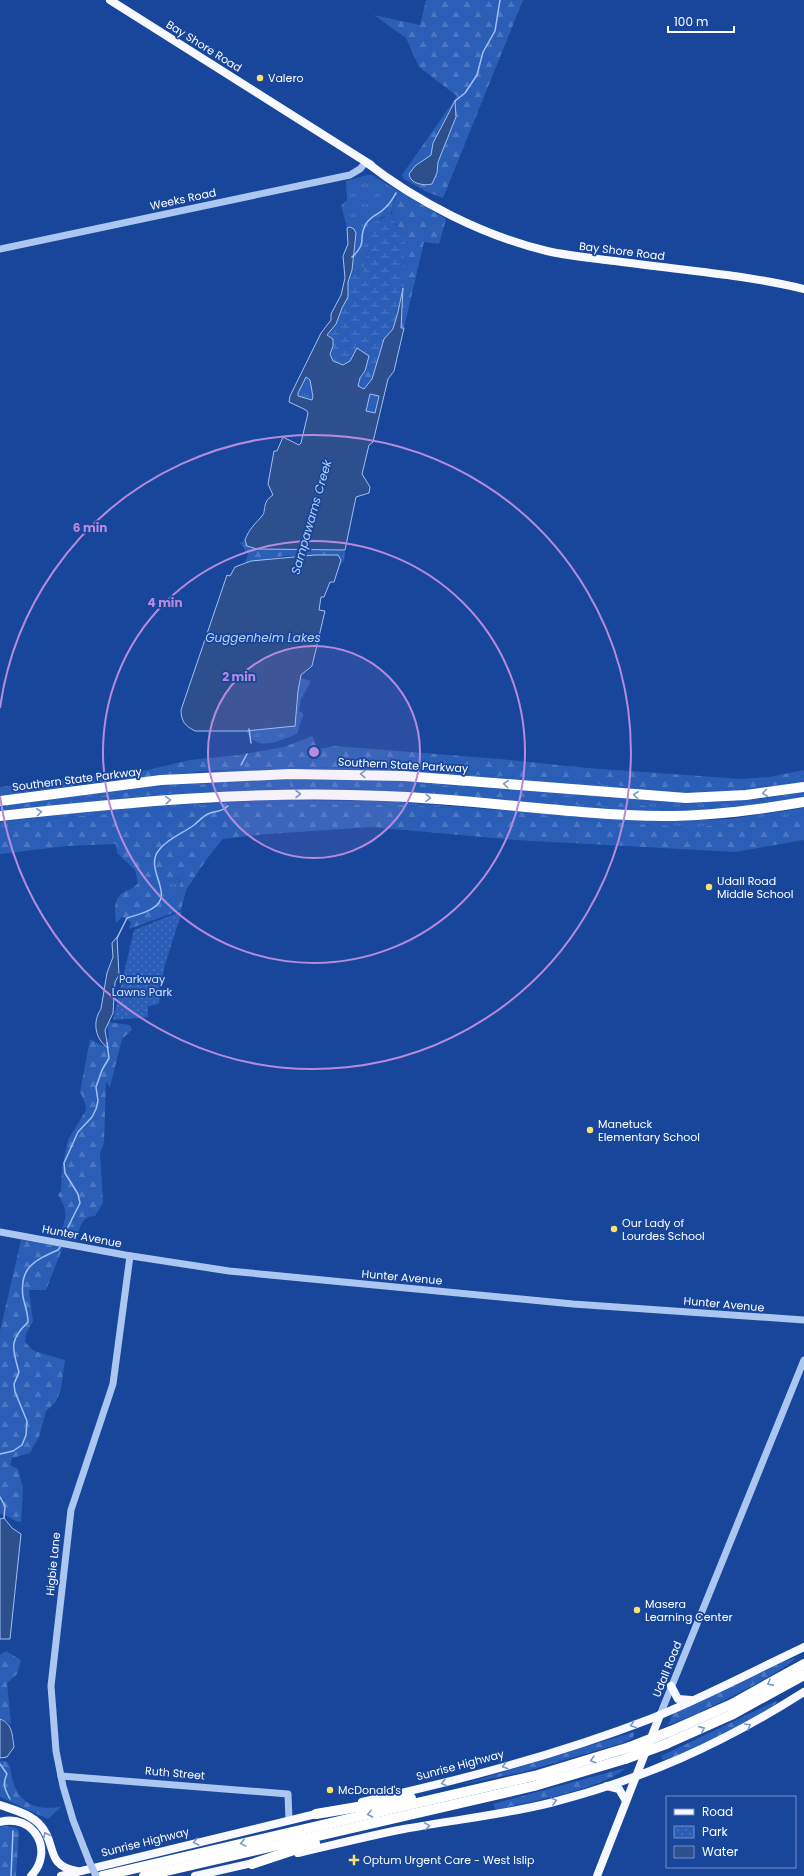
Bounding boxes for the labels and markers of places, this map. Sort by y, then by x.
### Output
place label: Valero [268,70,304,86]
marker: Valero [255,73,265,83]
centre of rings [307,745,321,759]
place label: Udall Road Middle School [717,873,793,902]
marker: Udall Road Middle School [704,882,714,892]
place label: Manetuck Elementary School [598,1116,700,1145]
marker: Manetuck Elementary School [585,1125,595,1135]
place label: Our Lady of Lourdes School [622,1215,705,1244]
marker: Our Lady of Lourdes School [609,1224,619,1234]
place label: Masera Learning Center [645,1596,733,1625]
marker: Masera Learning Center [632,1605,642,1615]
place label: McDonald's [338,1782,401,1798]
marker: McDonald's [325,1785,335,1795]
place label: Optum Urgent Care - West Islip [363,1852,534,1868]
marker: Optum Urgent Care - West Islip [348,1854,360,1866]

